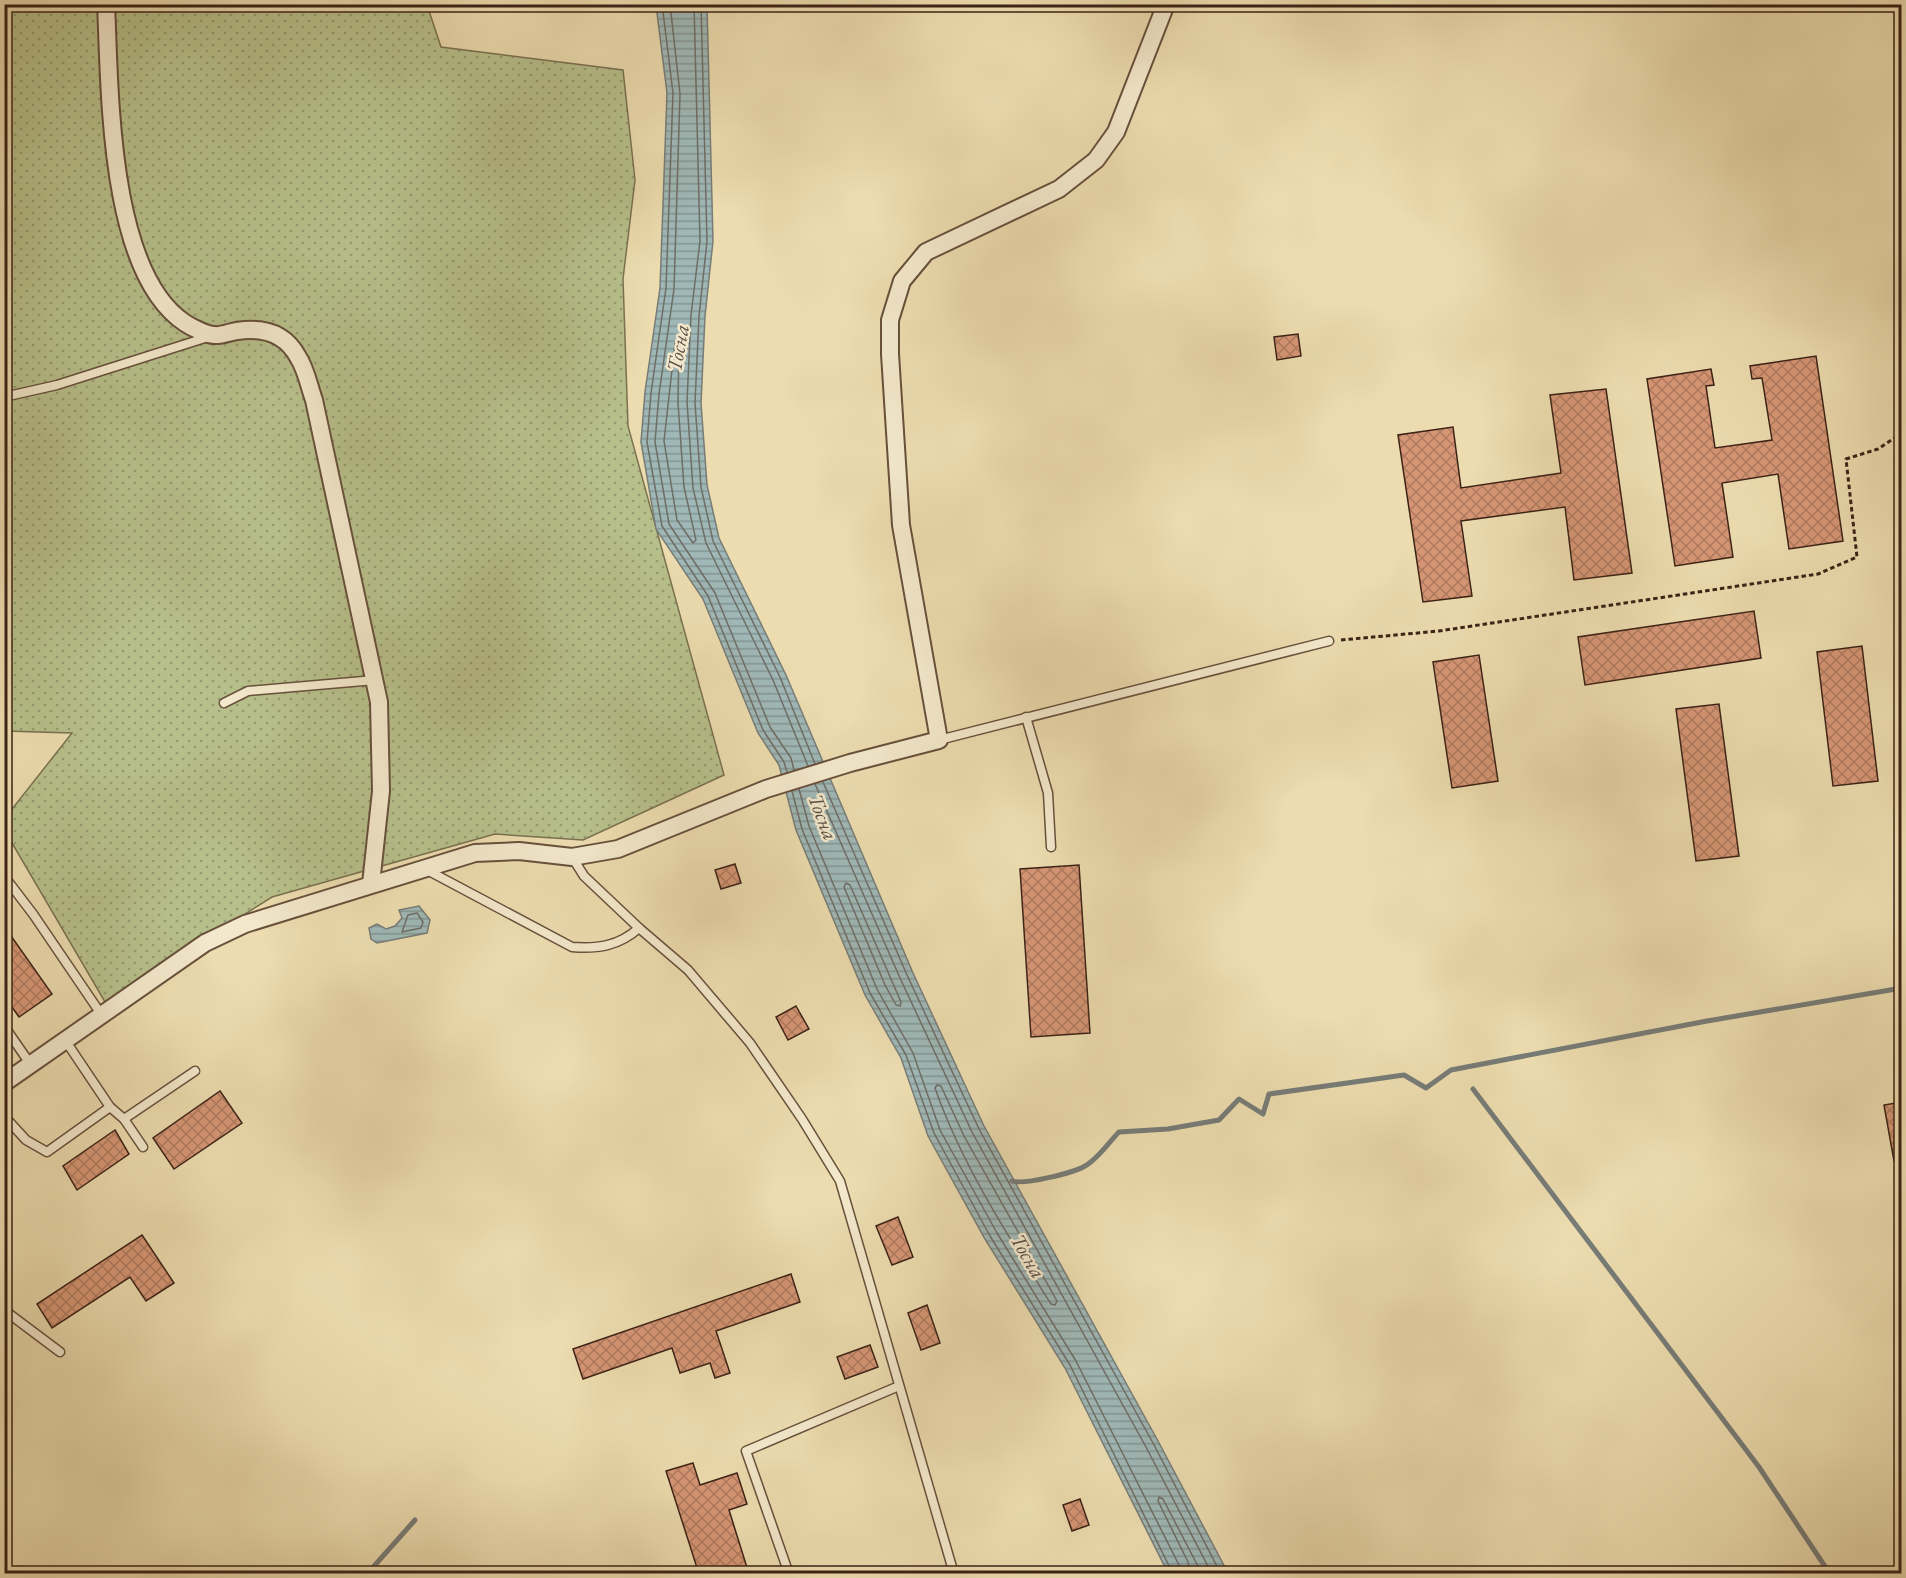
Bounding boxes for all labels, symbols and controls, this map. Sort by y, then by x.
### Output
water label: Тосна [660,322,695,374]
water label: Тосна [802,790,845,844]
water label: Тосна [1005,1228,1052,1283]

